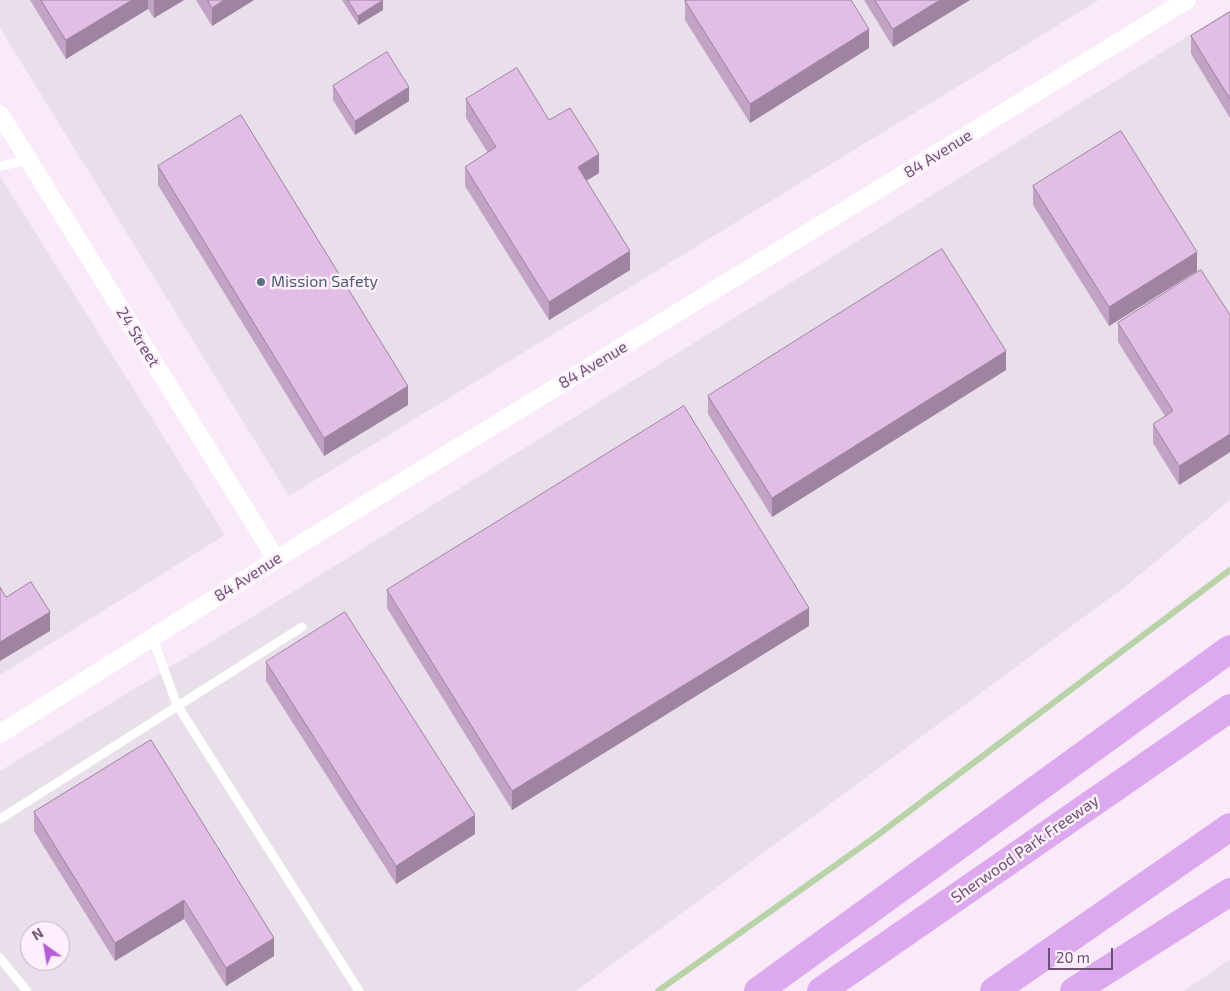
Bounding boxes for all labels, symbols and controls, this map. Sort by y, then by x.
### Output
street label: 84 Avenue [900,126,976,182]
place label: Mission Safety [271,272,378,292]
marker: Mission Safety [255,276,267,288]
street label: 24 Street [112,304,164,370]
street label: 84 Avenue [555,337,631,393]
street label: 84 Avenue [211,548,285,606]
street label: Sherwood Park Freeway [948,791,1102,907]
north arrow [20,921,70,971]
text: N [29,924,46,944]
scale bar [1050,938,1115,970]
text: 20 m [1056,948,1090,966]

